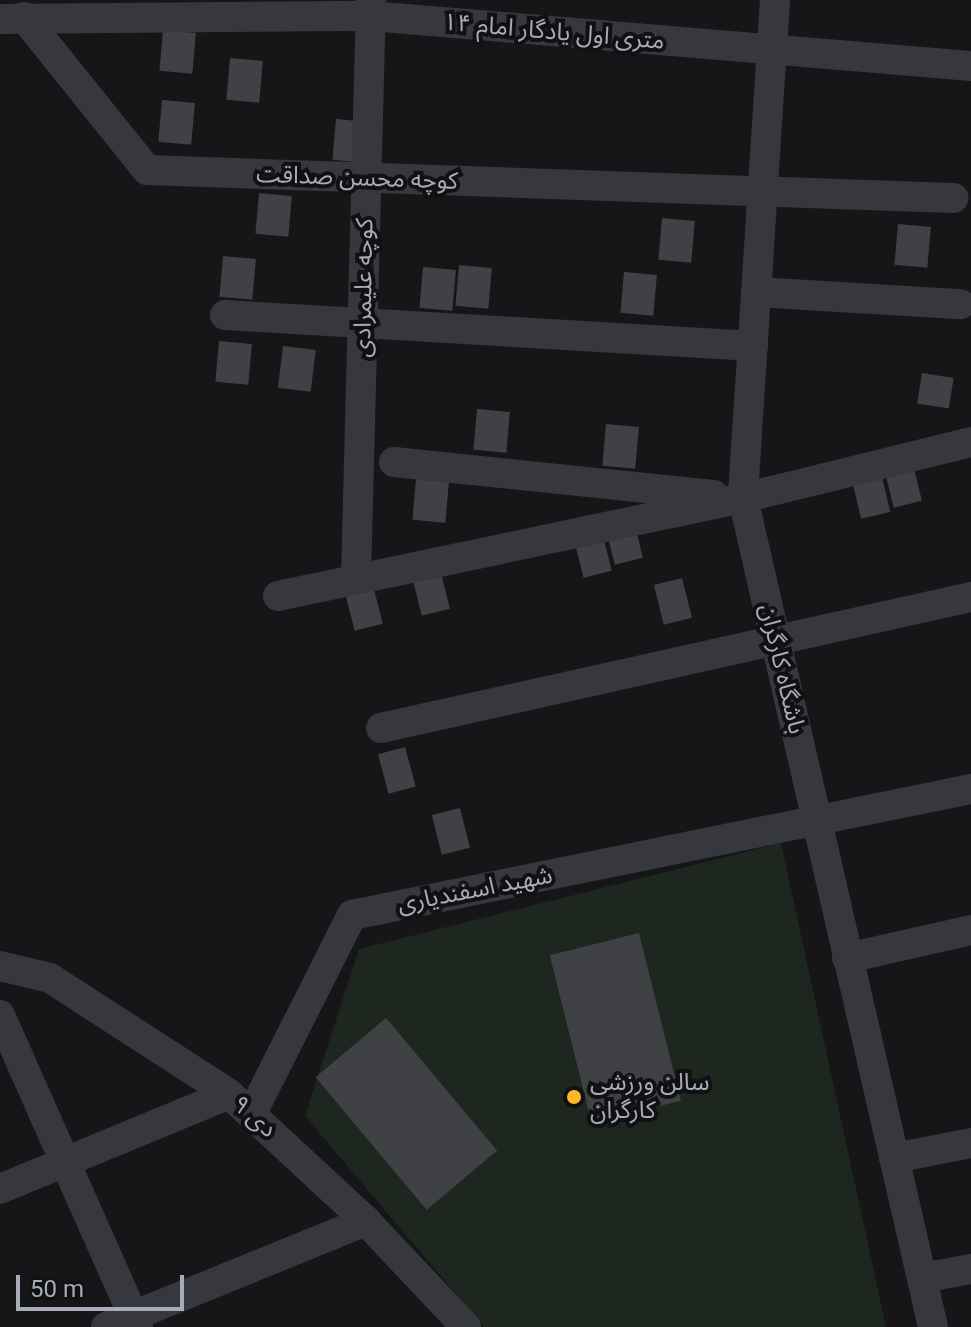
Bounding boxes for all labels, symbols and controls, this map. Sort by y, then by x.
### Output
street label: ۱۴ متری اول یادگار امام [442,8,666,56]
street label: کوچه محسن صداقت [256,160,458,196]
street label: کوچه علیمرادی [348,218,380,358]
street label: باشگاه کارگران [753,601,811,737]
street label: شهید اسفندیاری [395,861,555,919]
place label: سالن ورزشی کارگران [590,1069,710,1125]
marker: سالن ورزشی کارگران [565,1088,583,1106]
street label: ۹ دی [226,1090,282,1144]
scale bar [20,1259,188,1309]
text: 50 m [30,1275,84,1303]

